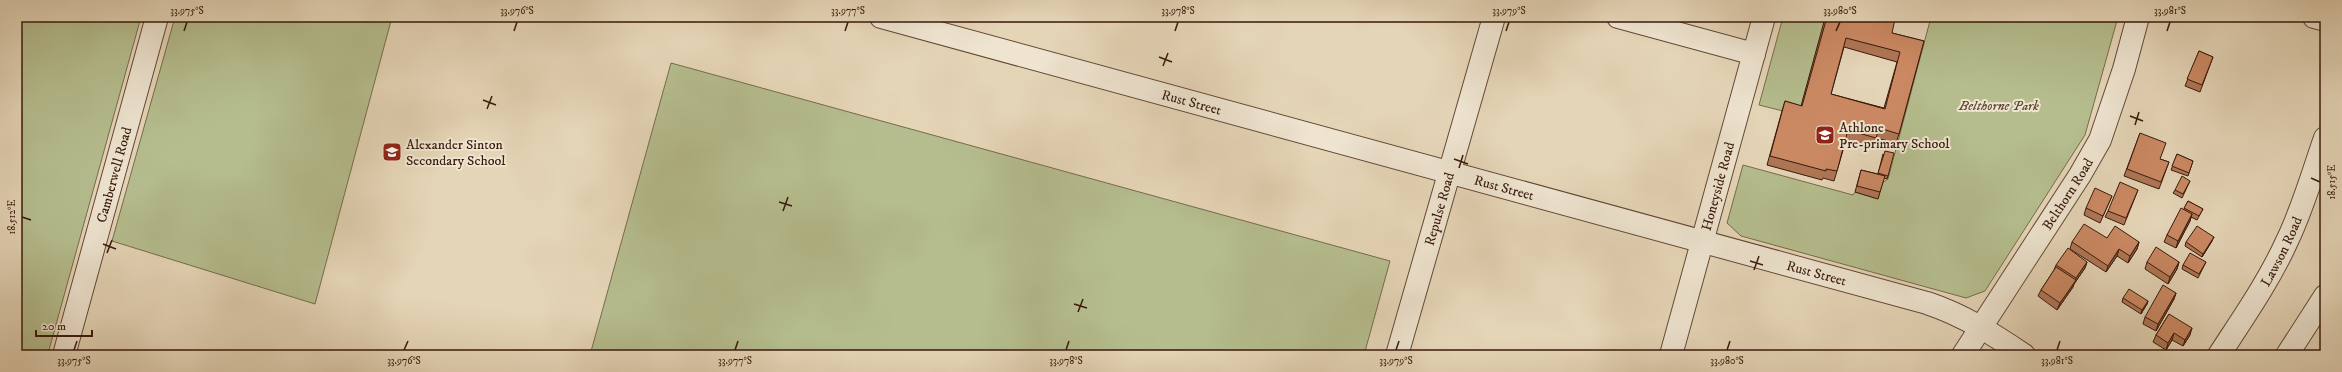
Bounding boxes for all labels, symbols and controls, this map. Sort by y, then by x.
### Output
text: 33.975°S [170,5,204,17]
text: 33.976°S [500,5,534,17]
text: 33.977°S [831,5,865,17]
text: 33.978°S [1161,5,1195,17]
text: 33.979°S [1492,5,1526,17]
text: 33.980°S [1823,5,1857,17]
text: 33.981°S [2154,5,2186,17]
street label: Rust Street [1159,86,1224,120]
park label: Belthorne Park [1958,97,2039,115]
place label: Athlone Pre-primary School [1839,119,1950,153]
school or university icon: Athlone Pre-primary School [1814,124,1836,146]
street label: Camberwell Road [93,125,136,225]
place label: Alexander Sinton Secondary School [406,136,506,170]
street label: Honeyside Road [1698,140,1739,233]
school or university icon: Alexander Sinton Secondary School [381,141,403,163]
street label: Belthorn Road [2039,155,2098,234]
text: 18.515°E [2326,165,2338,199]
street label: Repulse Road [1421,170,1459,248]
street label: Rust Street [1472,172,1536,205]
text: 18.512°E [6,200,18,234]
street label: Lawson Road [2257,214,2307,290]
street label: Rust Street [1784,257,1849,291]
scale bar [36,312,92,338]
text: 20 m [42,319,66,334]
text: 33.975°S [57,355,91,367]
text: 33.976°S [387,355,421,367]
text: 33.977°S [718,355,752,367]
text: 33.978°S [1049,355,1083,367]
text: 33.979°S [1379,355,1413,367]
text: 33.980°S [1710,355,1744,367]
text: 33.981°S [2041,355,2073,367]

